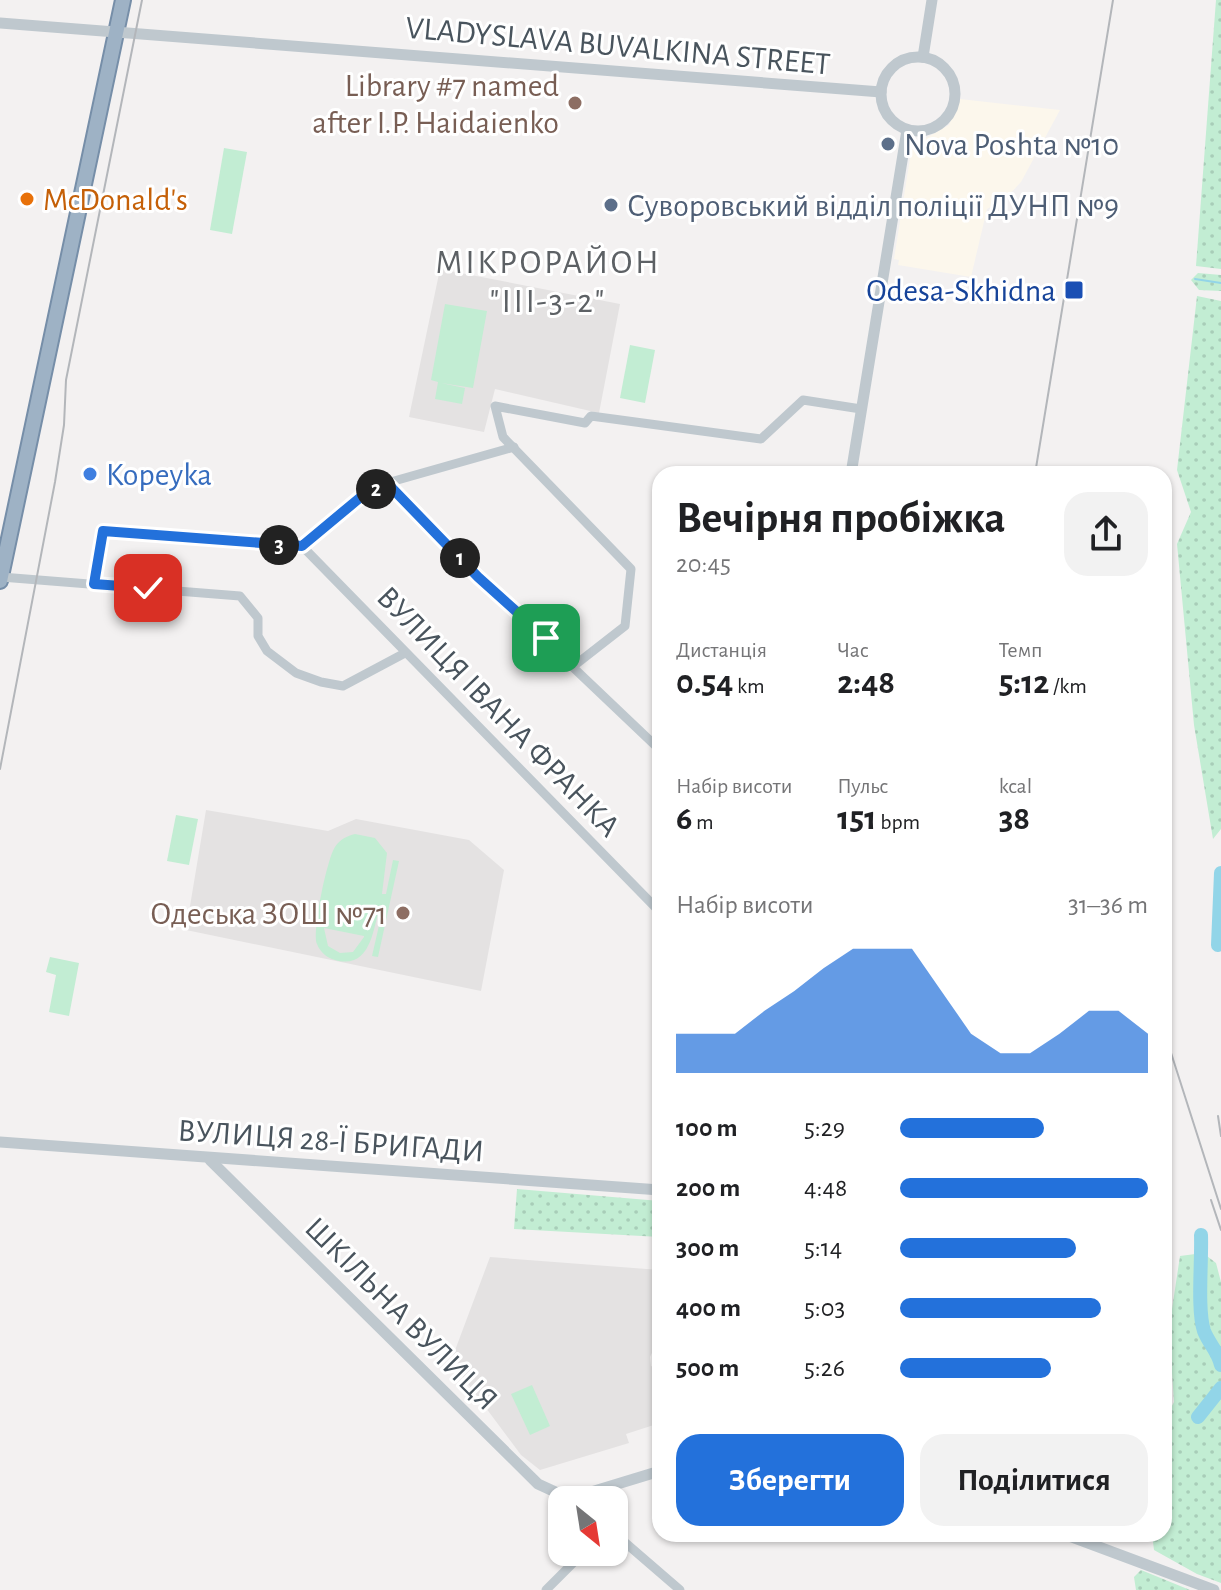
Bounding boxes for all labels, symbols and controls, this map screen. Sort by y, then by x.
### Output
street label: VLADYSLAVA BUVALKINA STREET [404,11,832,81]
place label: Library #7 named after I.P. Haidaienko [312,70,559,139]
marker: Library #7 named after I.P. Haidaienko [566,94,584,112]
place label: Nova Poshta №10 [904,129,1119,161]
marker: Nova Poshta №10 [879,135,897,153]
place label: McDonald's [43,184,188,216]
marker: McDonald's [18,190,36,208]
place label: Суворовський відділ поліції ДУНП №9 [627,190,1119,222]
marker: Суворовський відділ поліції ДУНП №9 [602,196,620,214]
district label: МІКРОРАЙОН "ІІІ-3-2" [435,245,661,319]
place label: Odesa-Skhidna [866,275,1056,307]
marker: Odesa-Skhidna [1063,279,1085,301]
place label: Kopeyka [106,459,212,491]
marker: Kopeyka [81,465,99,483]
pin: 2 [356,469,396,509]
text: 2 [371,478,381,500]
button: share [1064,492,1148,576]
text: Вечірня пробіжка [676,497,1005,541]
pin: 3 [259,525,299,565]
text: 3 [274,534,284,556]
pin: 1 [440,538,480,578]
text: 1 [456,547,464,569]
text: 20:45 [676,551,731,577]
pin [114,554,182,622]
icon: check [126,566,170,610]
street label: ВУЛИЦЯ ІВАНА ФРАНКА [371,580,626,843]
pin [512,604,580,672]
icon: arrive [524,616,568,660]
text: Дистанція [676,639,767,661]
text: Час [837,639,869,661]
text: Темп [999,639,1042,661]
text: 0.54 [676,666,733,700]
text: 2:48 [837,666,895,700]
text: 5:12 [999,666,1049,700]
text: km [733,675,765,697]
text: /km [1049,675,1087,697]
text: Набір висоти [676,775,792,797]
text: Пульс [837,775,888,797]
text: kcal [999,775,1032,797]
text: 6 [676,802,692,836]
text: 151 [837,802,877,836]
text: 38 [999,802,1030,836]
text: m [692,811,714,833]
text: bpm [877,811,920,833]
text: Набір висоти [676,892,814,918]
text: 31–36 m [1068,892,1148,918]
place label: Одеська ЗОШ №71 [150,898,387,930]
marker: Одеська ЗОШ №71 [394,904,412,922]
street label: ВУЛИЦЯ 28-Ї БРИГАДИ [177,1113,485,1168]
text: 100 m [676,1115,737,1141]
text: 5:29 [804,1115,845,1141]
text: 200 m [676,1175,740,1201]
text: 4:48 [804,1175,847,1201]
street label: ШКІЛЬНА ВУЛИЦЯ [299,1211,504,1416]
text: 300 m [676,1235,739,1261]
text: 5:14 [804,1235,842,1261]
text: 400 m [676,1295,741,1321]
text: 5:03 [804,1295,845,1321]
text: 500 m [676,1355,739,1381]
text: 5:26 [804,1355,845,1381]
button: Зберегти [676,1434,904,1526]
button: Поділитися [920,1434,1148,1526]
north arrow [548,1486,628,1566]
map controls [548,1486,628,1566]

